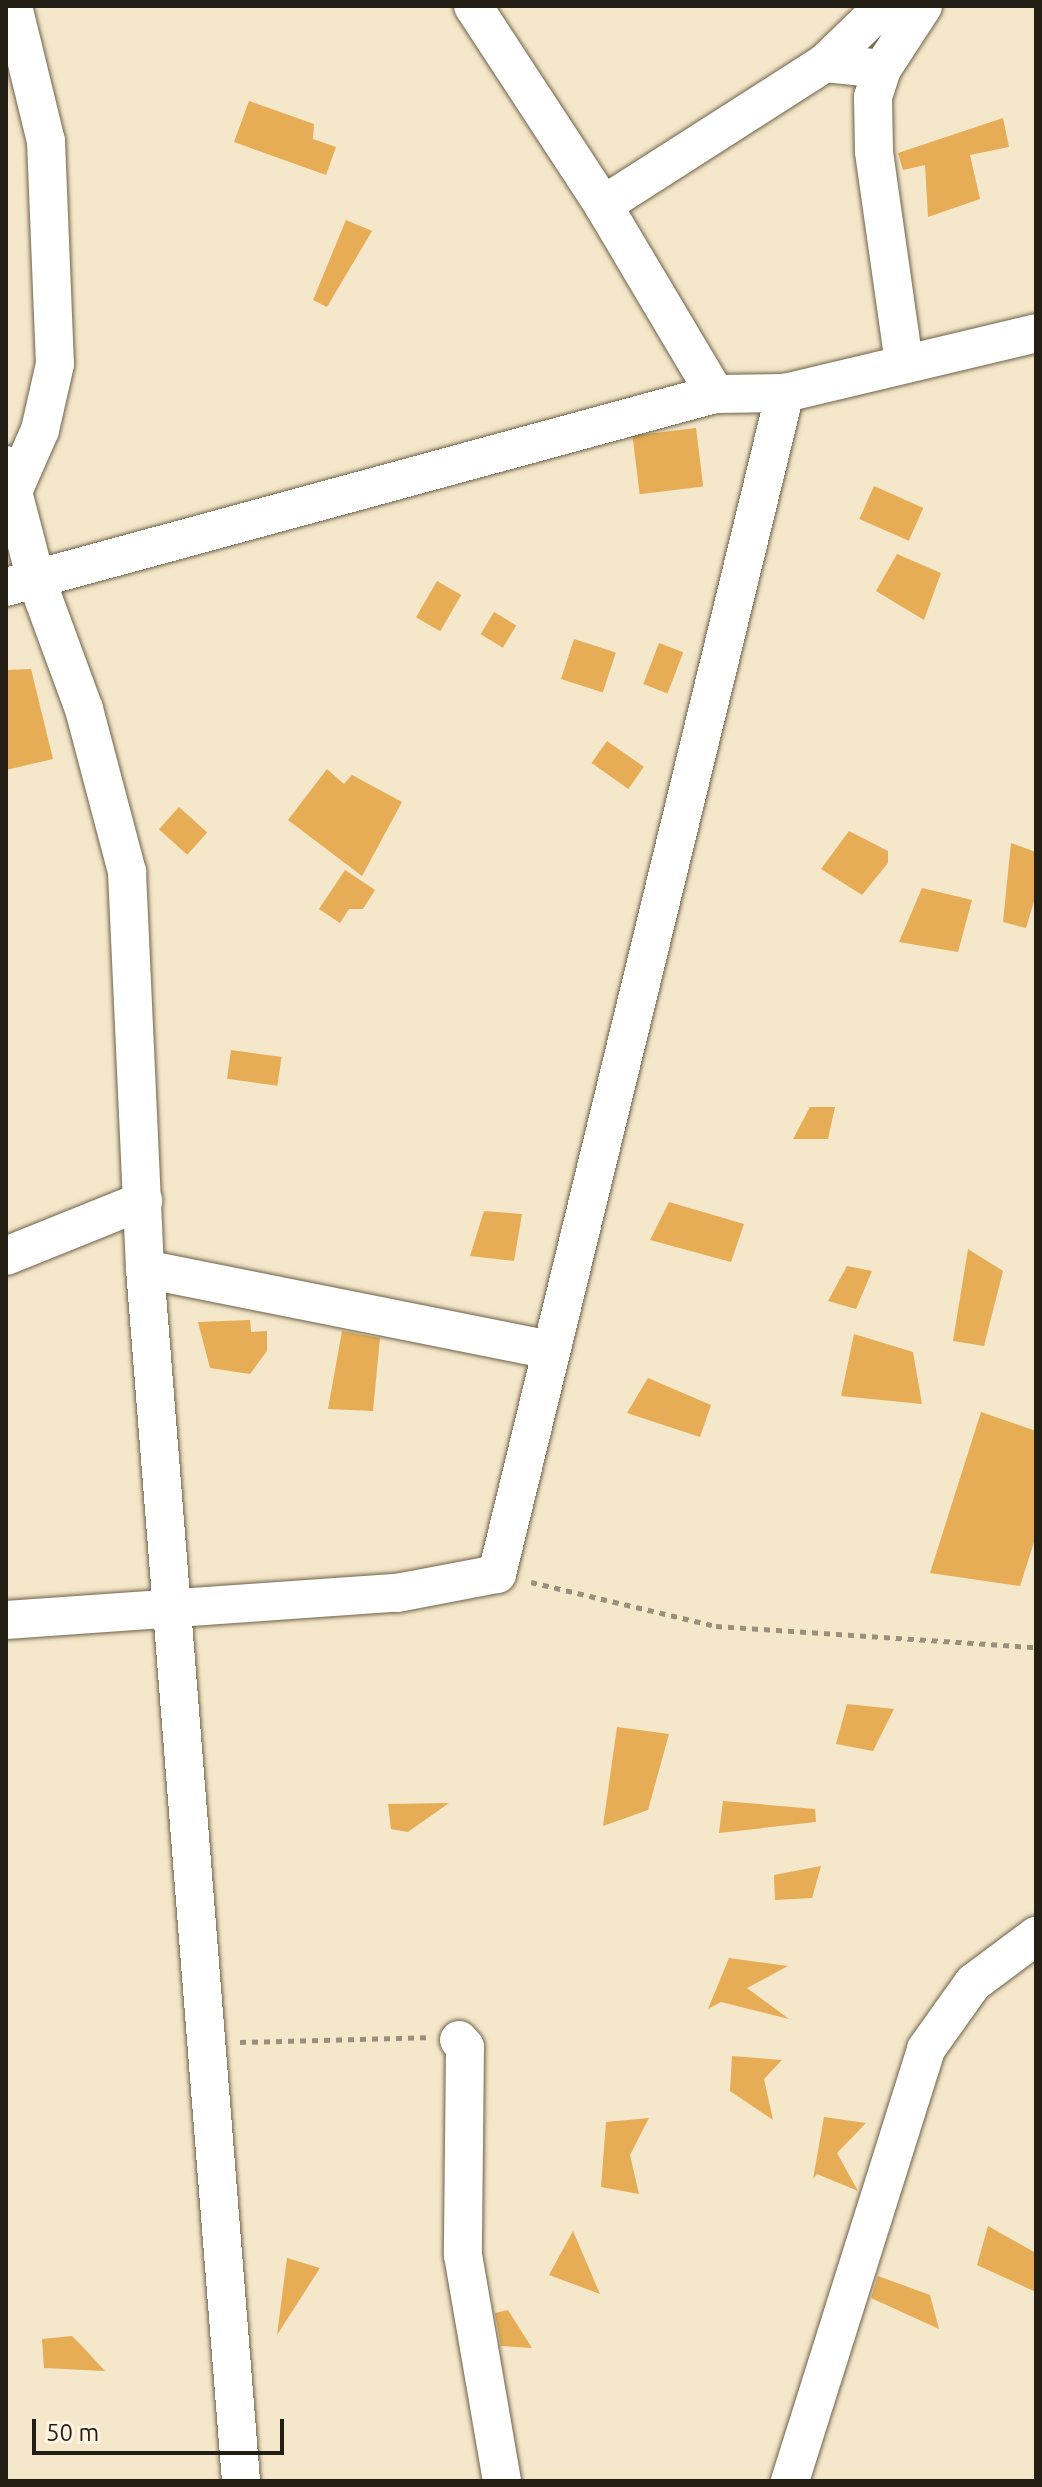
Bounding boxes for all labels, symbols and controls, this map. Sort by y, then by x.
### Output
scale bar [36,2403,288,2453]
text: 50 m [46,2419,99,2446]

